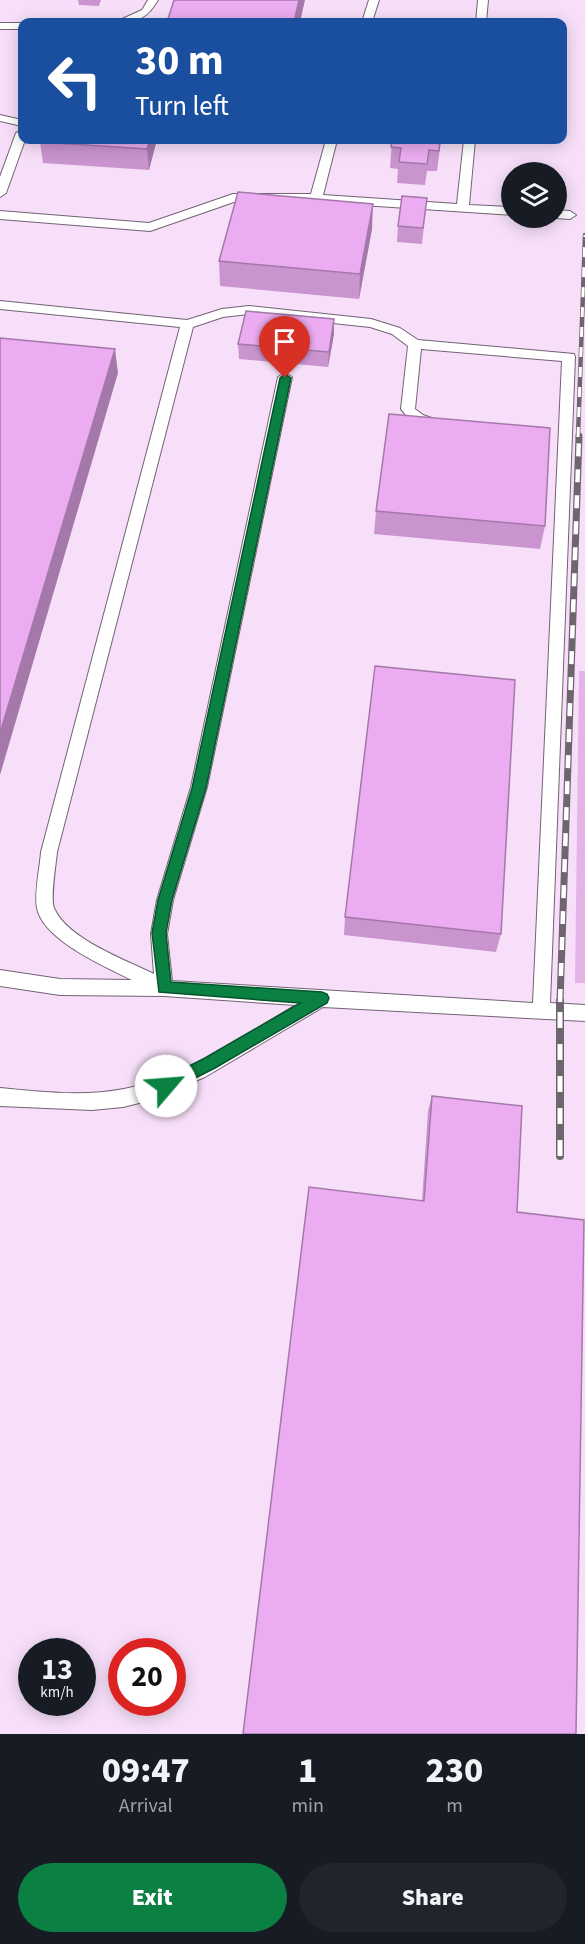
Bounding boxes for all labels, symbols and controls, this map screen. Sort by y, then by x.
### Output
text: 30 m [135,31,224,91]
icon: left [36,42,114,120]
text: Turn left [135,87,229,126]
map controls [501,162,567,228]
button: layers [501,162,567,228]
pin [259,316,310,378]
icon: arrive [268,325,301,358]
position arrow [134,1054,198,1118]
speed limit sign: 20 [108,1638,186,1716]
text: 13 [41,1648,73,1691]
text: km/h [40,1682,74,1703]
text: 09:47 [102,1745,190,1796]
text: 1 [298,1745,317,1796]
text: 230 [426,1745,483,1796]
text: Arrival [119,1792,173,1820]
text: min [291,1792,324,1820]
text: m [446,1792,463,1820]
button: Exit [18,1863,287,1932]
button: Share [299,1863,567,1932]

